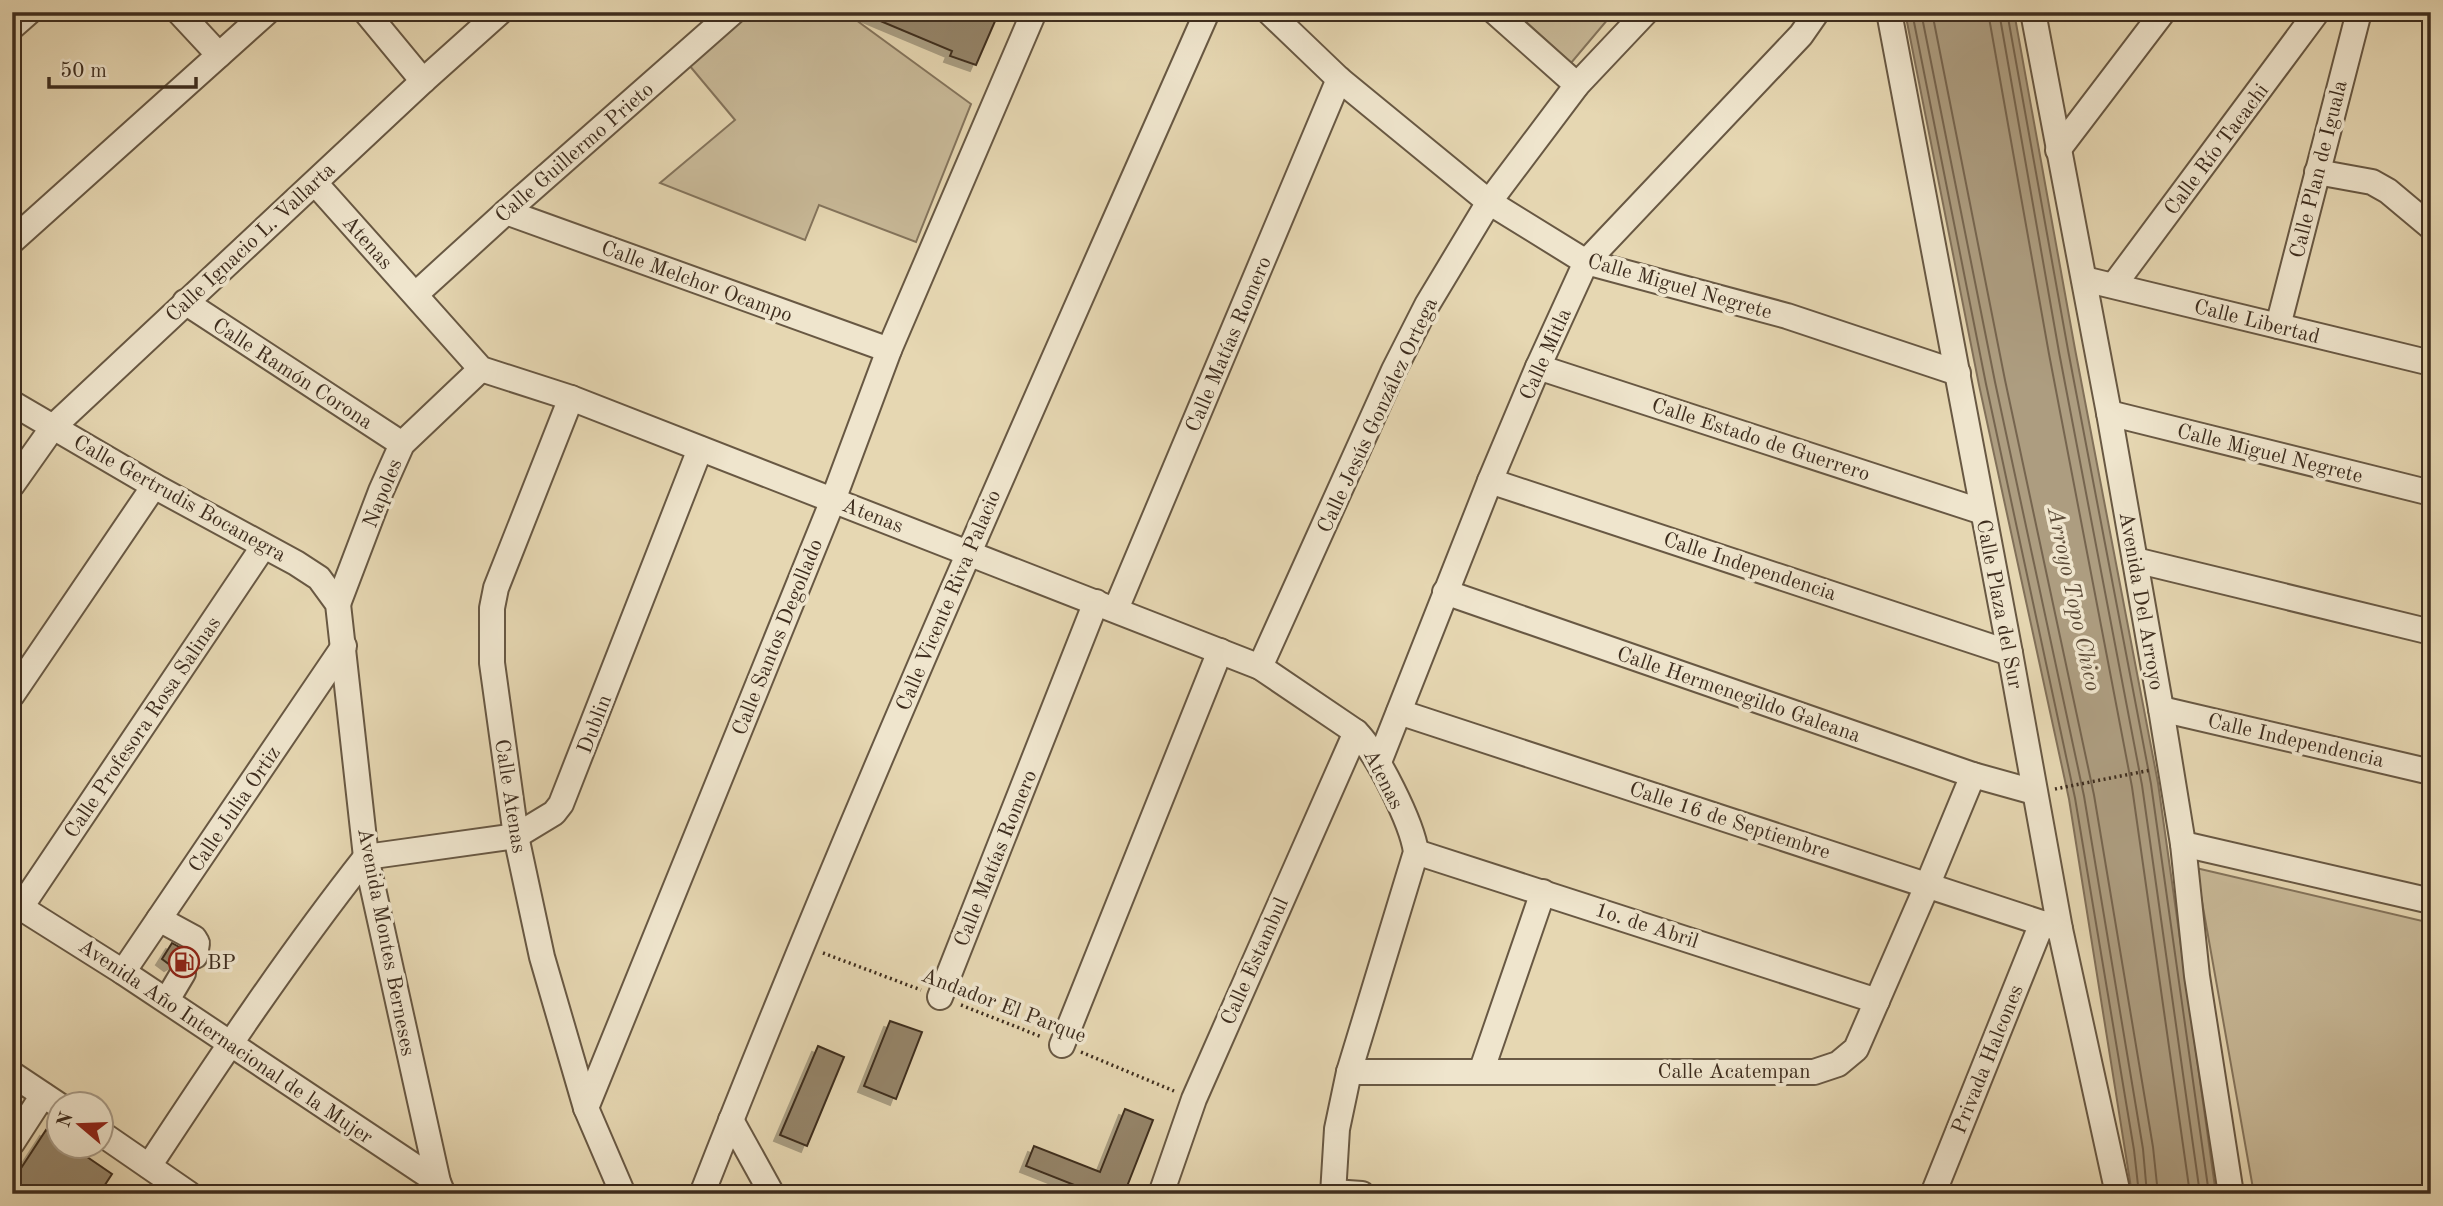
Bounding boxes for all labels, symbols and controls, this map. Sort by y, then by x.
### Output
scale bar [49,46,196,90]
text: 50 m [60,61,107,82]
street label: Calle Plan de Iguala [2287,78,2352,261]
street label: Calle Guillermo Prieto [492,79,658,227]
street label: Calle Río Tacachi [2161,80,2273,219]
street label: Calle Ignacio L. Vallarta [162,160,340,327]
street label: Atenas [338,212,396,274]
street label: Calle Melchor Ocampo [598,238,795,327]
street label: Calle Miguel Negrete [1585,251,1774,324]
street label: Calle Matías Romero [1183,254,1276,435]
street label: Calle Jesús González Ortega [1315,295,1442,536]
street label: Calle Libertad [2192,297,2322,348]
street label: Calle Mitla [1517,306,1576,404]
street label: Calle Ramón Corona [208,315,376,434]
street label: Calle Estado de Guerrero [1649,395,1872,486]
street label: Calle Miguel Negrete [2175,421,2365,488]
street label: Calle Gertrudis Bocanegra [70,432,289,566]
street label: Napoles [360,456,407,531]
street label: Calle Vicente Riva Palacio [893,487,1005,714]
street label: Atenas [839,495,906,538]
water label: Arroyo Topo Chico [2041,503,2104,693]
street label: Avenida Del Arroyo [2115,511,2167,692]
street label: Calle Plaza del Sur [1972,518,2025,691]
street label: Calle Independencia [1660,530,1839,605]
street label: Calle Santos Degollado [729,536,827,739]
street label: Calle Profesora Rosa Salinas [61,613,225,842]
street label: Calle Hermenegildo Galeana [1614,644,1863,747]
street label: Dublin [575,692,616,757]
street label: Calle Independencia [2205,711,2386,772]
street label: Calle Atenas [490,738,529,855]
street label: Calle Julia Ortiz [185,743,285,877]
street label: Atenas [1359,746,1407,813]
street label: Calle Matías Romero [951,767,1041,950]
street label: Calle 16 de Septiembre [1626,779,1833,864]
street label: Avenida Montes Berneses [353,827,418,1058]
street label: Calle Estambul [1218,894,1293,1028]
street label: 1o. de Abril [1592,900,1701,953]
street label: Avenida Año Internacional de la Mujer [74,936,376,1149]
fuel station icon: BP [167,945,201,979]
place label: BP [207,953,236,974]
street label: Andador El Parque [918,965,1089,1047]
street label: Privada Halcones [1949,982,2028,1137]
street label: Calle Acatempan [1657,1062,1811,1083]
north arrow [46,1090,116,1160]
text: N [55,1110,78,1130]

